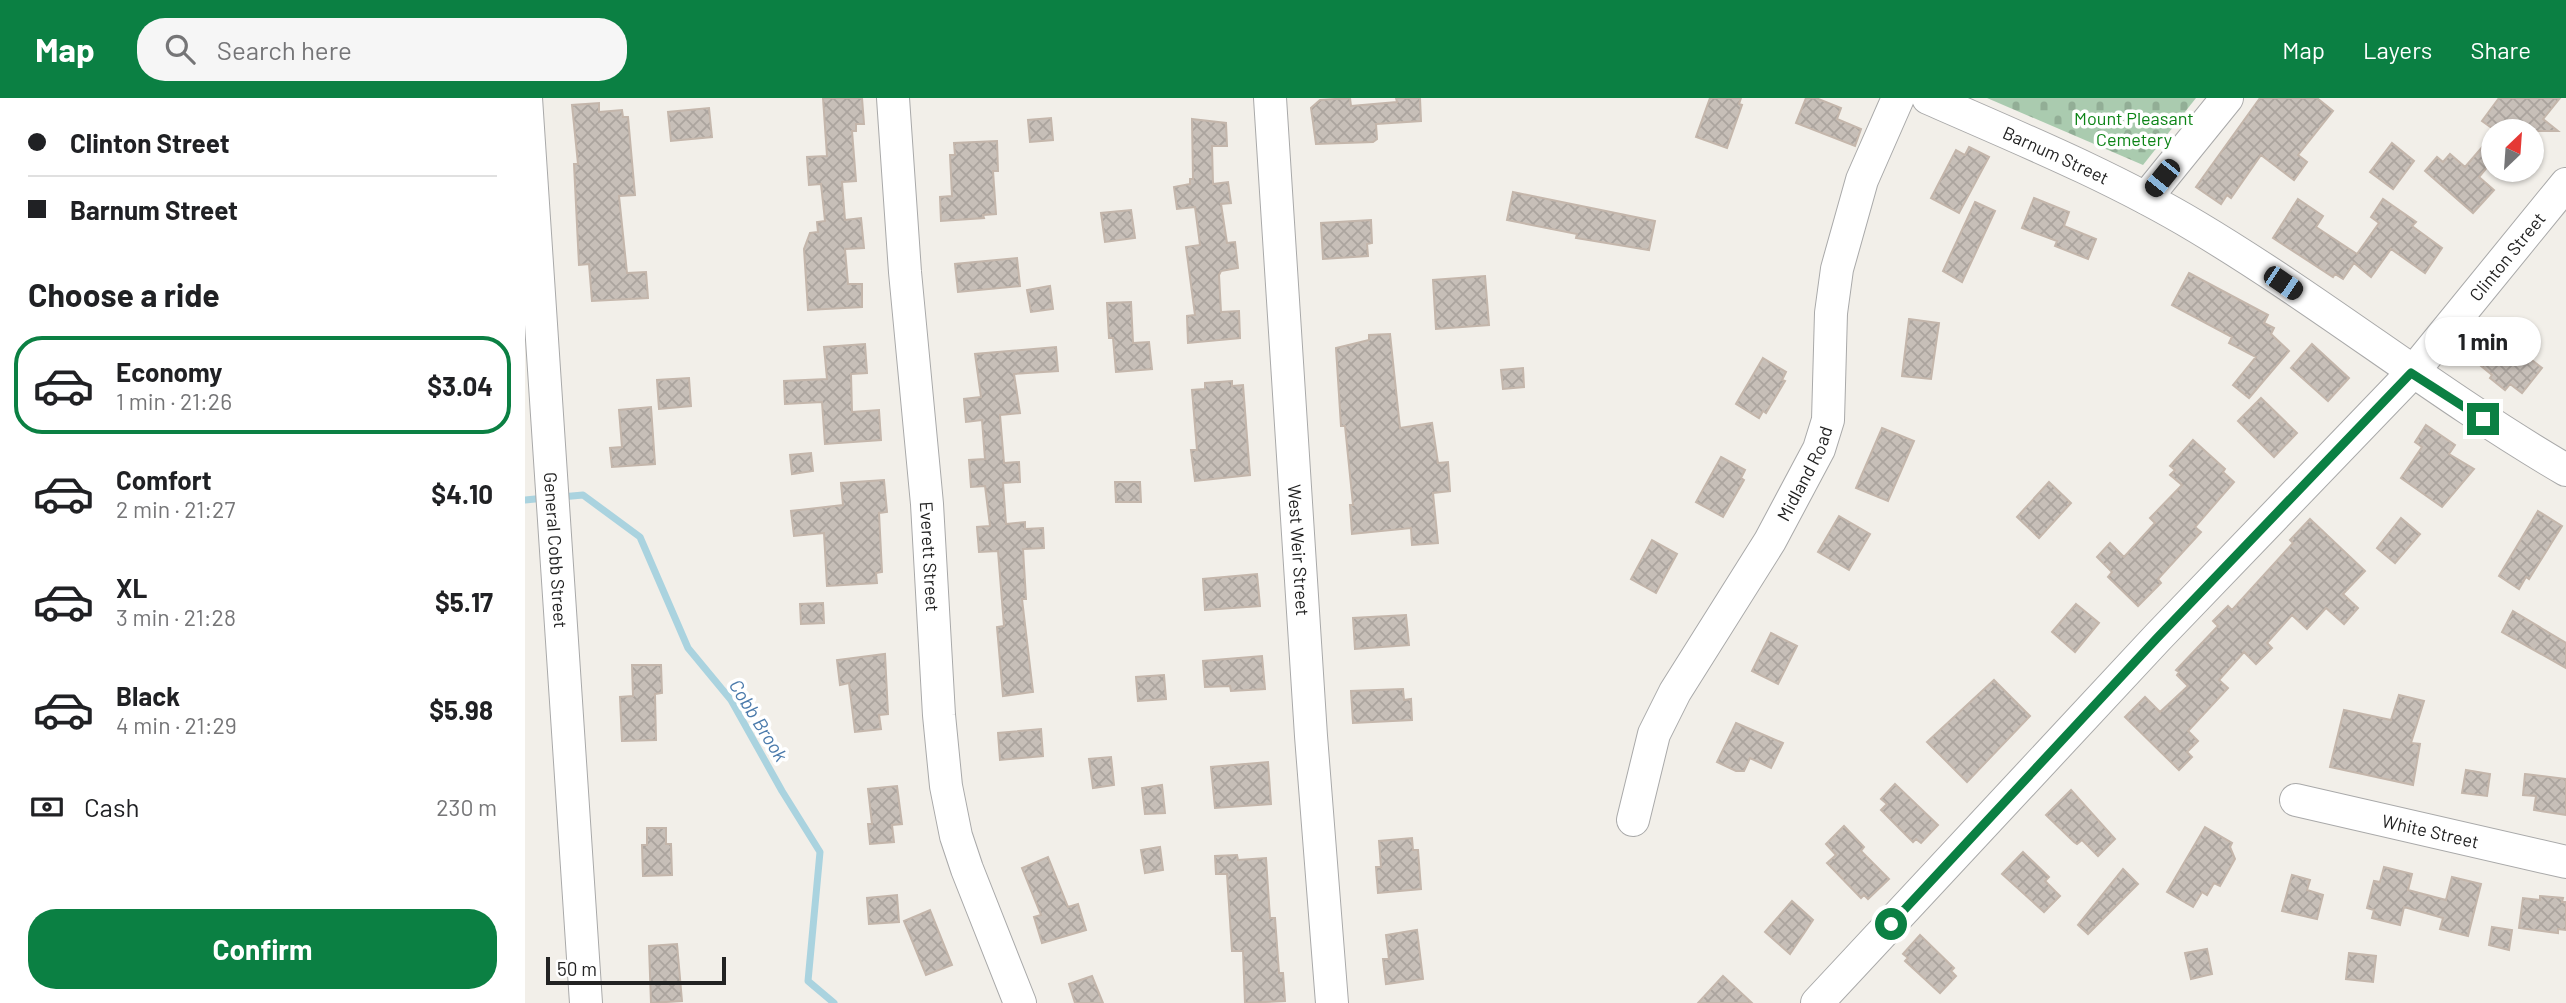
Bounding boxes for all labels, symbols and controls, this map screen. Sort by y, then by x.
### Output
search box [137,18,627,81]
text: Map [35,29,95,69]
icon: search [161,30,199,68]
text: Search here [217,34,352,65]
text: Map [2282,35,2325,64]
text: Layers [2363,35,2432,64]
text: Share [2470,35,2531,64]
park label: Mount Pleasant Cemetery [2074,107,2194,150]
north arrow [2481,119,2545,182]
map controls [2481,119,2544,182]
street label: Barnum Street [2000,121,2113,189]
text: Clinton Street [70,127,230,158]
car [2141,155,2184,201]
text: Barnum Street [70,194,238,225]
street label: Clinton Street [2464,208,2550,305]
car [2260,263,2307,303]
text: Choose a ride [28,275,220,313]
callout: 1 min [2425,317,2541,366]
text: 1 min [2458,327,2508,355]
icon: car [32,354,95,417]
text: Economy [116,356,222,387]
text: $3.04 [427,370,493,401]
text: 1 min · 21:26 [116,387,232,415]
route end [2467,403,2499,435]
street label: Midland Road [1772,423,1837,525]
icon: car [32,462,95,525]
text: Comfort [116,464,212,495]
street label: General Cobb Street [540,471,572,629]
text: $4.10 [431,478,493,509]
street label: West Weir Street [1284,484,1314,616]
text: 2 min · 21:27 [116,495,235,523]
street label: Everett Street [916,501,944,612]
icon: car [32,570,95,633]
text: XL [116,572,147,603]
text: $5.17 [435,586,493,617]
text: 3 min · 21:28 [116,603,236,631]
water label: Cobb Brook [725,675,794,766]
icon: car [32,678,95,741]
text: Black [116,680,180,711]
text: $5.98 [429,694,493,725]
text: 4 min · 21:29 [116,711,237,739]
icon: cash [28,788,66,826]
text: Cash [84,791,139,822]
text: 230 m [436,793,497,821]
street label: White Street [2380,809,2481,853]
route start [1875,908,1907,940]
button: Confirm [28,909,497,989]
scale bar [546,954,726,986]
text: 50 m [557,957,597,980]

